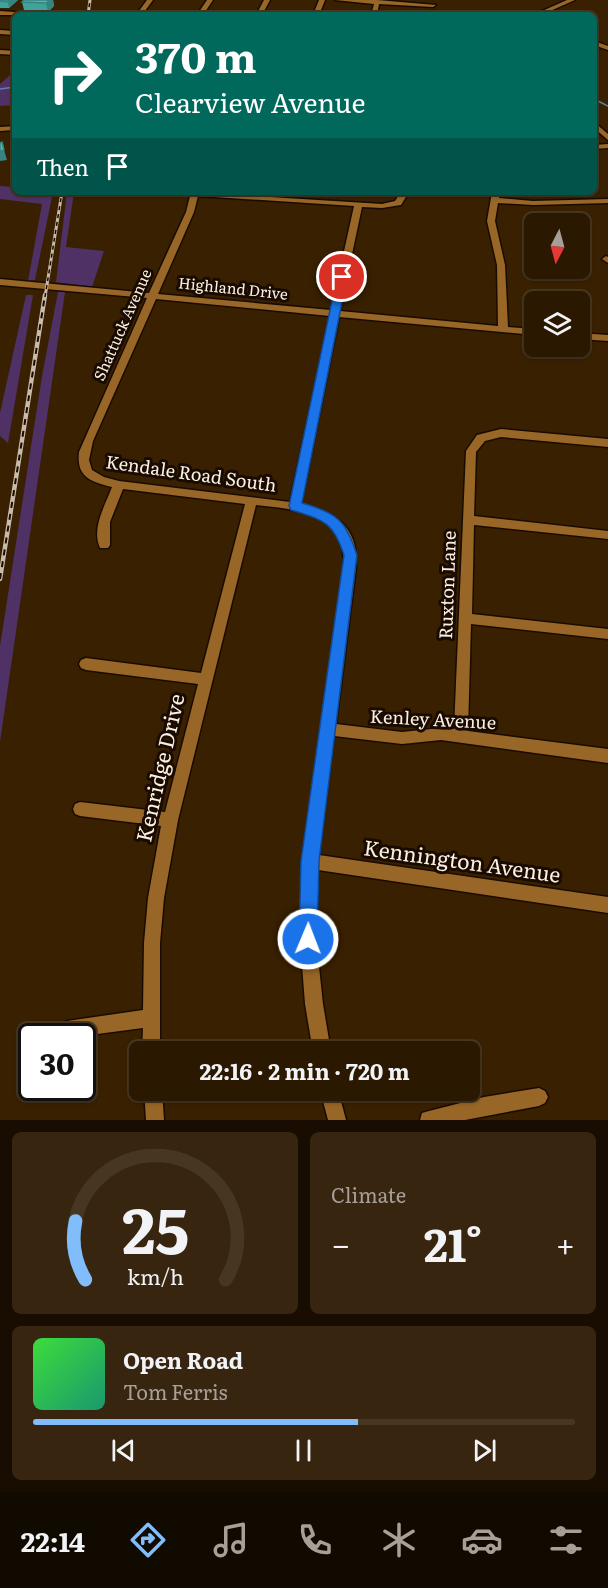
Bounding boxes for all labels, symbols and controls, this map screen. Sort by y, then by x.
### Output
text: 370 m [135,24,257,86]
icon: right [36,36,114,114]
text: Clearview Avenue [135,81,366,121]
text: Then [36,150,89,183]
icon: arrive [101,150,134,183]
north arrow [524,213,590,279]
map controls [524,213,590,357]
pin [316,251,367,302]
icon: arrive [325,260,358,293]
street label: Shattuck Avenue [87,265,157,384]
street label: Highland Drive [177,270,289,305]
button: layers [524,291,590,357]
street label: Kendale Road South [104,447,278,498]
street label: Ruxton Lane [431,530,462,640]
street label: Kenridge Drive [126,690,191,845]
street label: Kenley Avenue [369,702,497,735]
street label: Kennington Avenue [362,830,563,889]
position arrow [276,907,340,971]
speed limit sign: 30 [18,1023,96,1101]
text: 22:16 · 2 min · 720 m [199,1054,410,1087]
text: Climate [331,1179,406,1209]
text: 25 [121,1181,189,1273]
text: 21° [424,1209,482,1276]
text: − [331,1218,350,1267]
text: + [556,1218,575,1267]
text: km/h [126,1260,184,1292]
text: Open Road [123,1343,243,1376]
text: Tom Ferris [123,1376,228,1406]
icon: previous [107,1434,140,1467]
icon: pause [287,1434,320,1467]
icon: next [468,1434,501,1467]
icon: directions [127,1519,169,1561]
icon: music [210,1519,252,1561]
icon: phone [294,1519,336,1561]
icon: climate [378,1519,420,1561]
icon: car [461,1519,503,1561]
icon: filters [545,1519,587,1561]
text: 22:14 [21,1520,85,1560]

